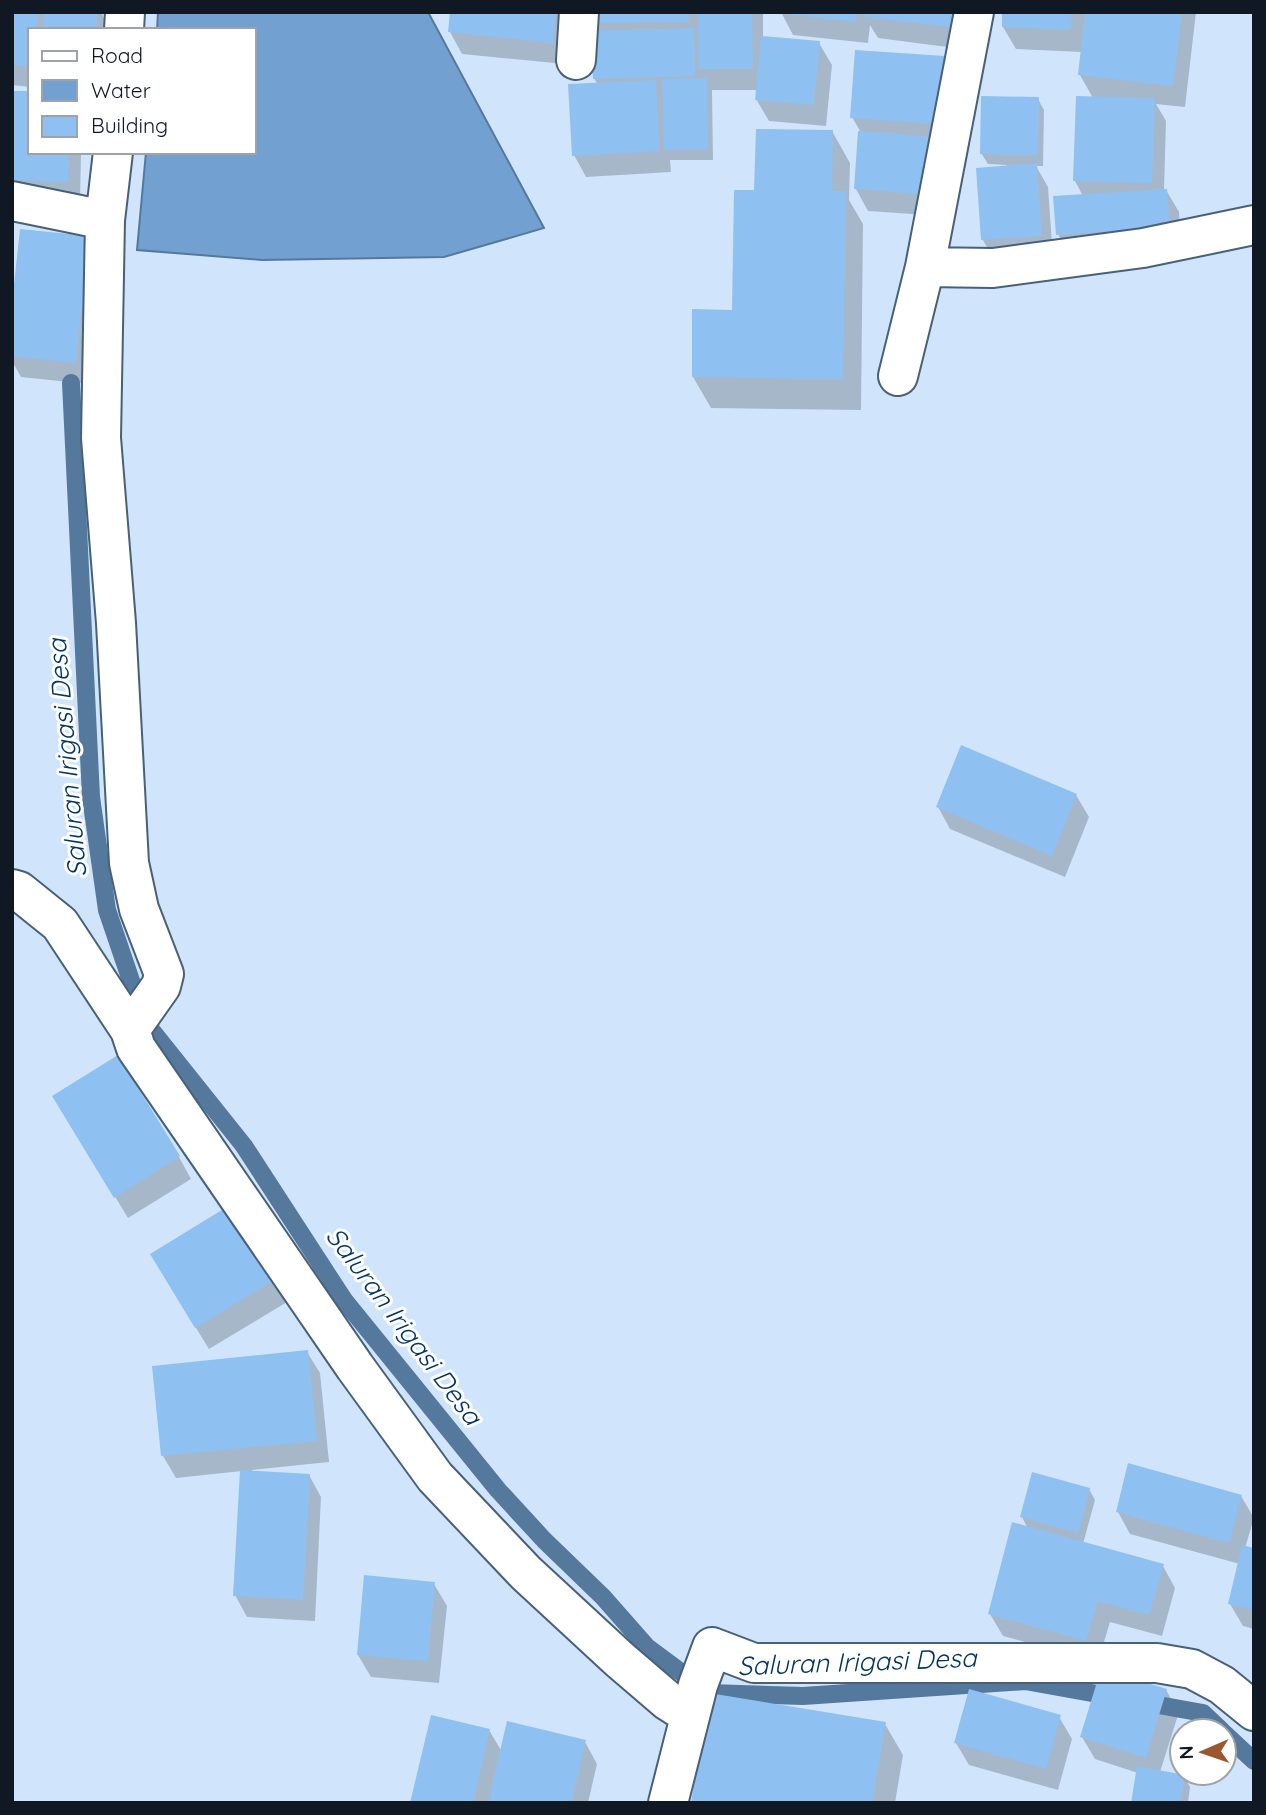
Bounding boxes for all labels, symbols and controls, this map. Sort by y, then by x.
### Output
legend [28,28,256,154]
text: Road [91,42,143,68]
text: Water [91,77,151,103]
text: Building [91,112,168,138]
water label: Saluran Irigasi Desa [40,636,93,879]
water label: Saluran Irigasi Desa [319,1220,490,1432]
water label: Saluran Irigasi Desa [737,1641,978,1682]
north arrow [1168,1717,1238,1787]
text: N [1174,1745,1198,1760]

